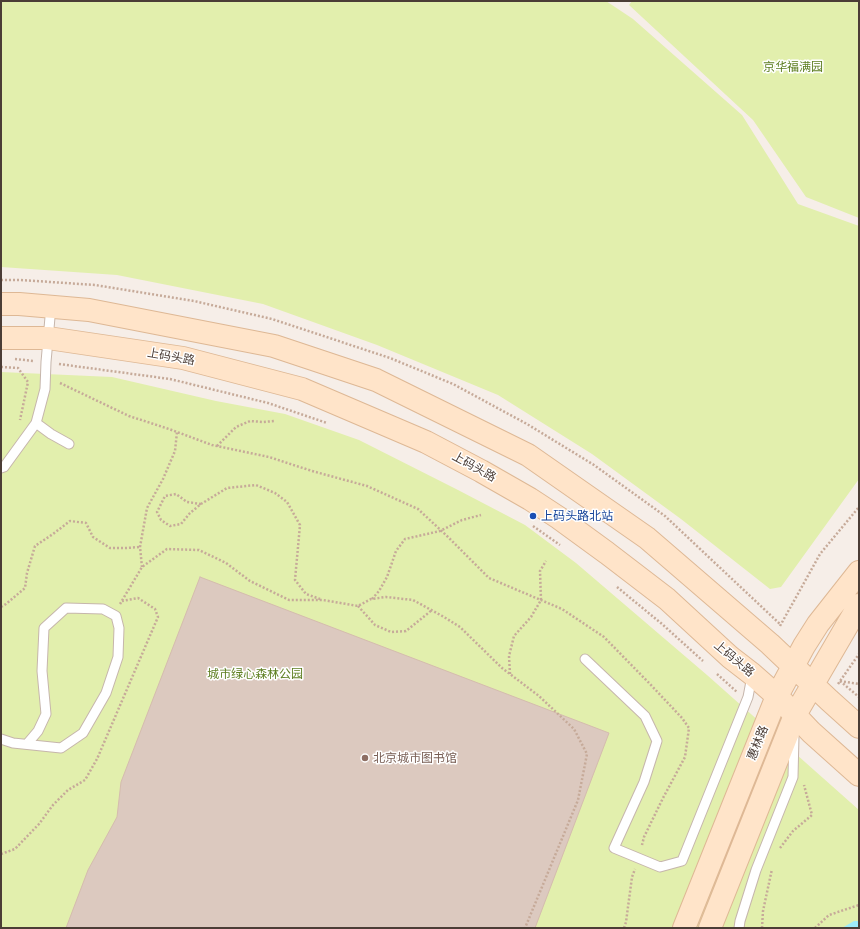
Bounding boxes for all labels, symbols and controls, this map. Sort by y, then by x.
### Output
park label: 京华福满园 [763,60,823,74]
street label: 上码头路 [146,346,196,368]
street label: 上码头路 [450,449,498,485]
place label: 上码头路北站 [541,509,613,523]
marker: 上码头路北站 [528,511,538,521]
street label: 上码头路 [711,638,757,680]
park label: 城市绿心森林公园 [207,667,303,681]
street label: 惠林路 [745,724,771,762]
place label: 北京城市图书馆 [373,751,457,765]
marker: 北京城市图书馆 [360,753,370,763]

